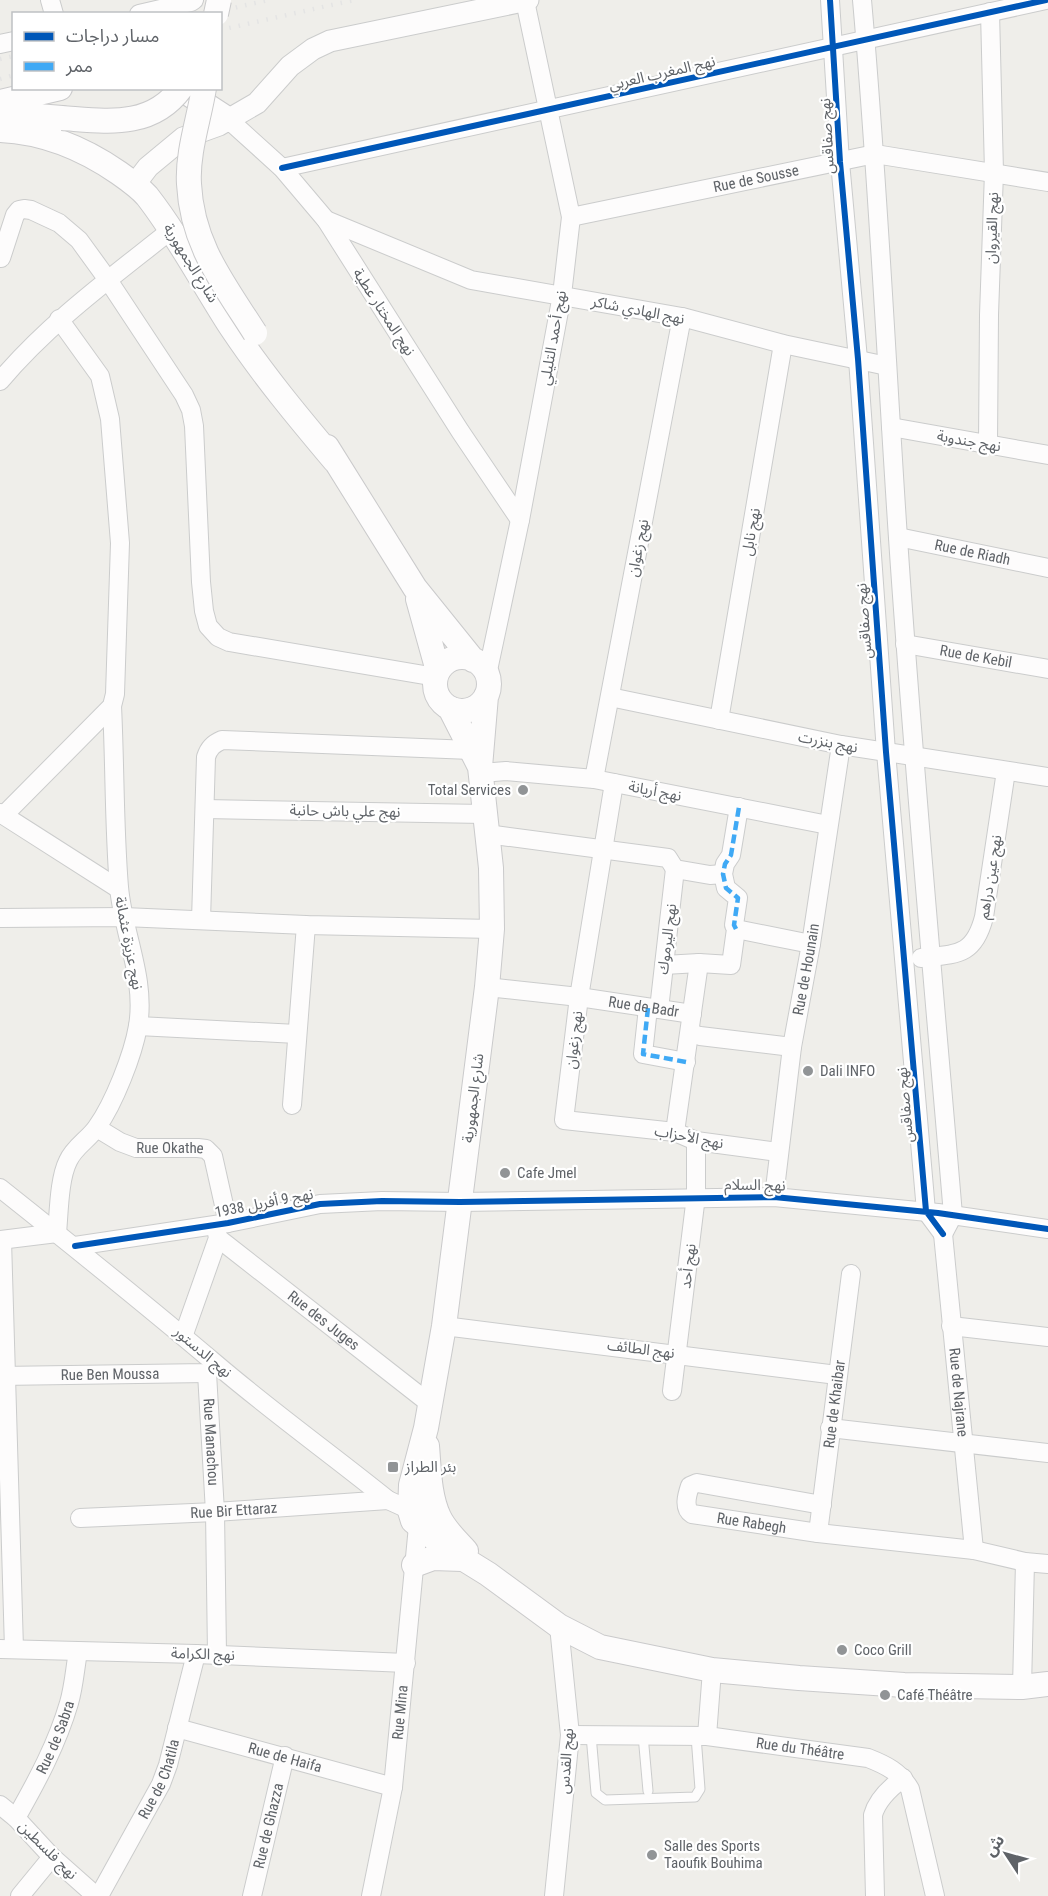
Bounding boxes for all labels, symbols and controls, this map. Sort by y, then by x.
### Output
legend [12,12,222,90]
text: مسار دراجات [66,25,159,47]
street label: نهج المغرب العربي [607,52,718,97]
text: ممر [65,55,93,77]
street label: نهج صفاقس [816,97,841,174]
street label: Rue de Sousse [712,161,800,196]
street label: نهج القيروان [982,192,1005,264]
street label: شارع الجمهورية [157,220,223,308]
street label: نهج المختار عطية [347,265,419,361]
street label: نهج أحمد التليلي [536,289,573,387]
street label: نهج الهادي شاكر [588,292,686,331]
street label: نهج جندوبة [935,427,1002,458]
street label: نهج نابل [738,507,767,558]
street label: نهج زغوان [624,518,655,579]
street label: Rue de Riadh [933,536,1012,569]
street label: نهج صفاقس [852,582,879,659]
street label: Rue de Kebil [938,641,1013,672]
street label: نهج بنزرت [796,727,859,760]
street label: نهج أريانة [626,777,683,808]
place label: Total Services [428,781,511,799]
marker: Total Services [516,783,530,797]
street label: نهج علي باش حانبة [289,801,401,824]
street label: نهج عين دراهم [974,833,1009,921]
street label: نهج عزيزة عثمانة [108,895,147,992]
street label: نهج اليرموك [654,902,683,976]
street label: Rue de Hounain [789,922,823,1017]
street label: Rue de Badr [607,993,681,1021]
street label: نهج زغوان [562,1010,589,1070]
street label: شارع الجمهورية [459,1052,490,1144]
place label: Dali INFO [820,1062,875,1080]
marker: Dali INFO [801,1064,815,1078]
street label: نهج صفاقس [893,1066,920,1144]
street label: نهج الأحزاب [652,1121,725,1155]
street label: Rue Okathe [136,1139,205,1158]
place label: Cafe Jmel [517,1164,577,1182]
marker: Cafe Jmel [498,1166,512,1180]
street label: نهج السلام [724,1175,786,1198]
street label: نهج 9 أفريل 1938 [213,1185,315,1224]
street label: نهج أحد [676,1242,703,1290]
street label: Rue des Juges [284,1287,363,1354]
street label: نهج الدستور [168,1322,236,1384]
street label: نهج الطائف [606,1336,676,1365]
street label: Rue de Najrane [945,1347,972,1438]
street label: Rue de Khaibar [820,1358,849,1449]
street label: Rue Ben Moussa [61,1365,159,1384]
street label: Rue Manachou [199,1398,222,1486]
place label: بئر الطراز [404,1458,456,1476]
marker: بئر الطراز [386,1460,400,1474]
street label: Rue Bir Ettaraz [190,1499,278,1522]
street label: Rue Rabegh [716,1509,788,1537]
place label: Coco Grill [854,1641,912,1659]
marker: Coco Grill [835,1643,849,1657]
street label: نهج الكرامة [170,1644,235,1667]
street label: Rue Mina [389,1684,412,1741]
place label: Café Théâtre [897,1686,973,1704]
marker: Café Théâtre [878,1688,892,1702]
street label: Rue de Sabra [32,1699,78,1777]
street label: نهج القدس [555,1728,580,1795]
street label: Rue du Théâtre [755,1734,845,1764]
street label: Rue de Chatila [134,1737,183,1822]
street label: Rue de Haifa [246,1739,324,1776]
street label: Rue de Ghazza [250,1781,287,1870]
street label: نهج فلسطين [13,1817,81,1885]
north arrow [976,1824,1036,1884]
text: ش [980,1831,1008,1860]
place label: Salle des Sports Taoufik Bouhima [664,1837,763,1872]
marker: Salle des Sports Taoufik Bouhima [645,1848,659,1862]

